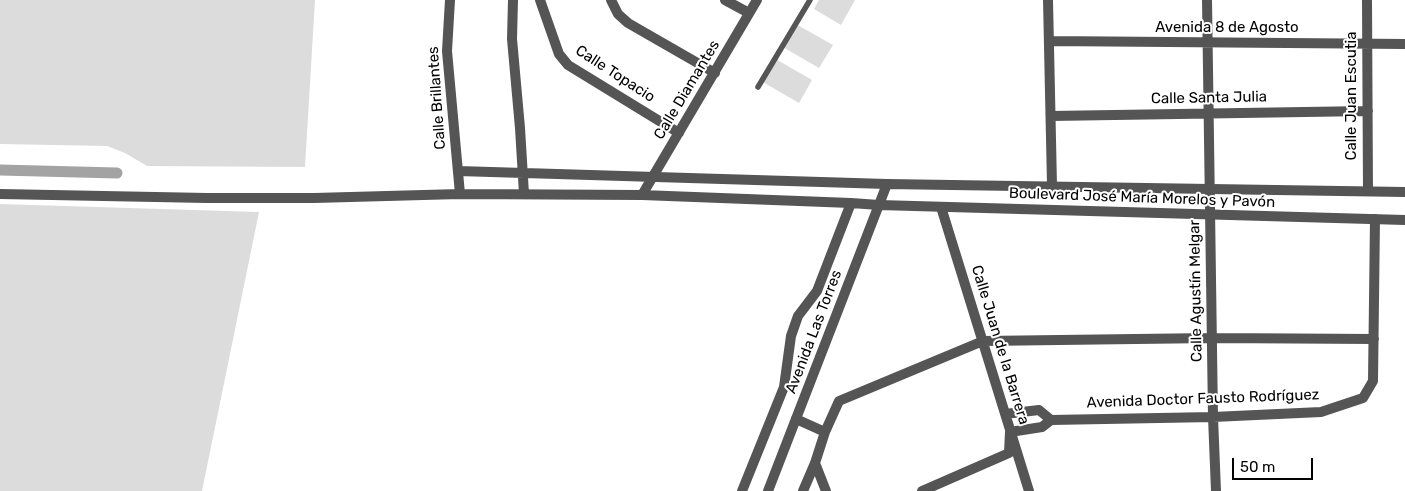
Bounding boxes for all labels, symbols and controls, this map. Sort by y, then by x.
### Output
street label: Avenida 8 de Agosto [1155,19,1299,37]
street label: Calle Juan Escutia [1343,32,1361,160]
street label: Calle Diamantes [650,37,724,143]
street label: Calle Topacio [572,42,658,106]
street label: Calle Brillantes [424,46,450,150]
street label: Calle Santa Julia [1151,88,1267,108]
street label: Boulevard José María Morelos y Pavón [1008,184,1276,212]
street label: Calle Agustín Melgar [1186,220,1206,362]
street label: Calle Juan de la Barrera [967,263,1033,427]
street label: Avenida Las Torres [782,268,846,396]
street label: Avenida Doctor Fausto Rodríguez [1086,386,1320,412]
scale bar [1235,448,1316,480]
text: 50 m [1240,458,1275,476]

